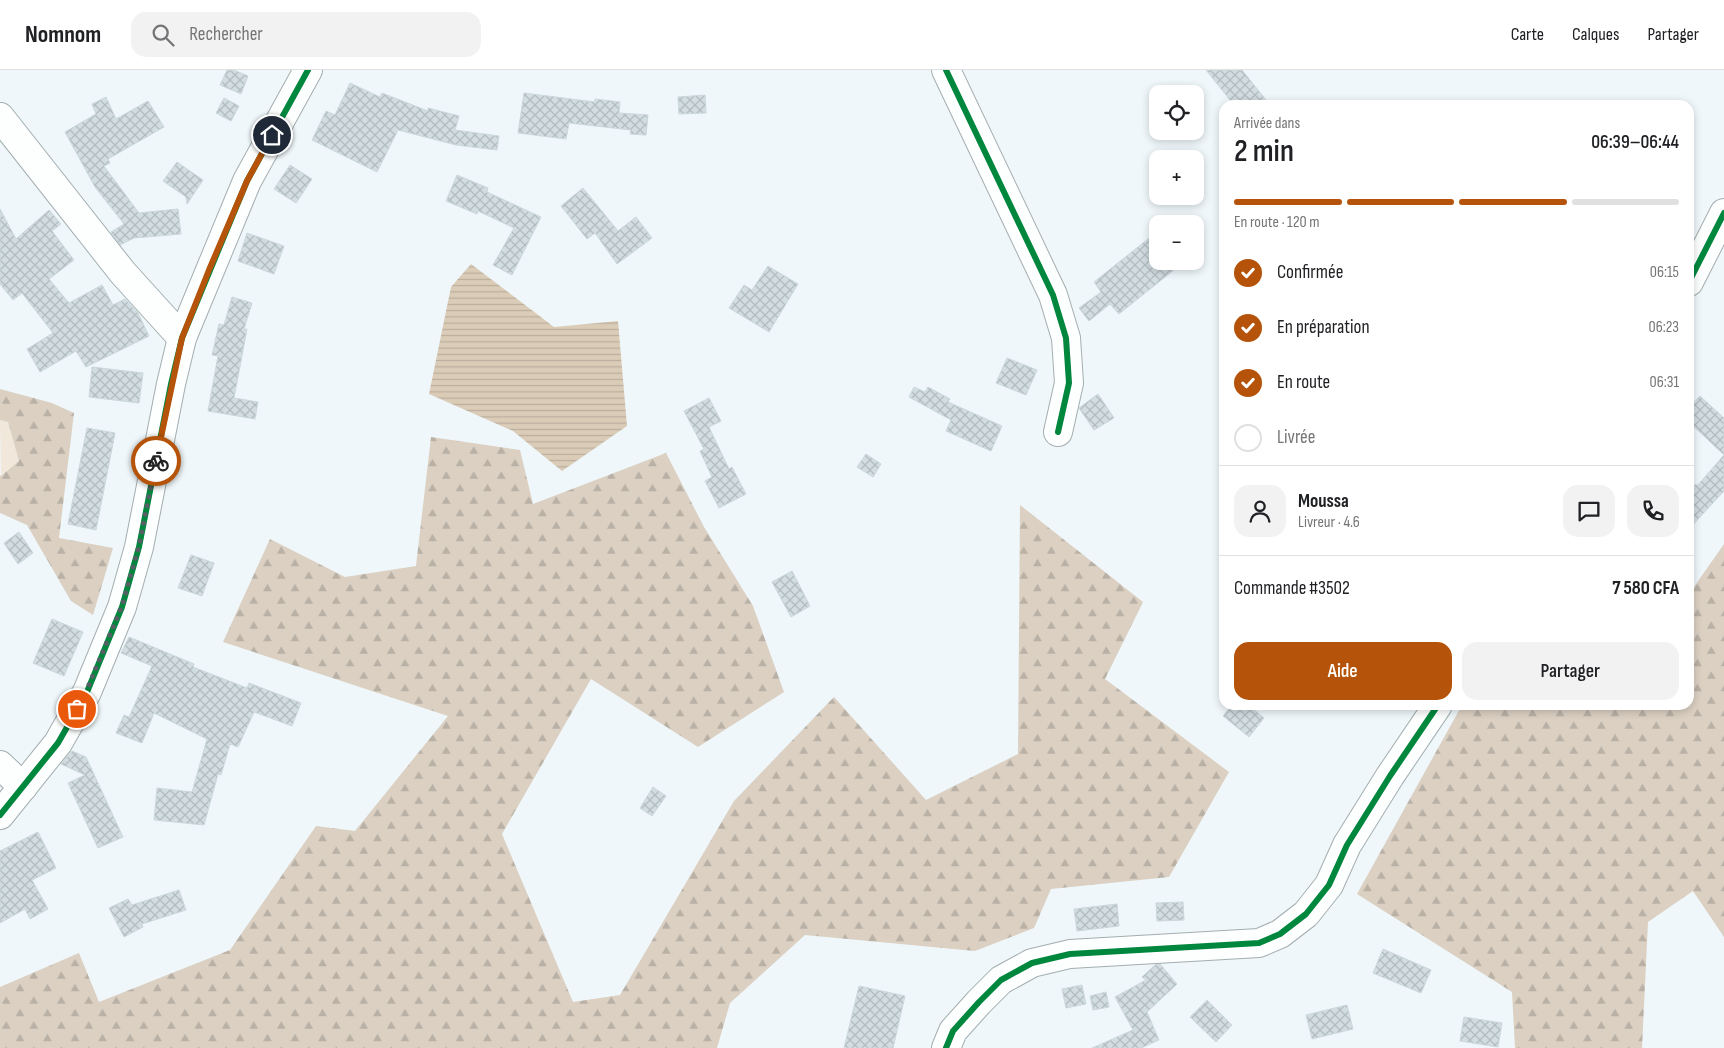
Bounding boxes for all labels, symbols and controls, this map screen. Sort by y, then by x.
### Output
search box [131,12,481,57]
text: Nomnom [25,20,101,49]
icon: search [149,21,177,49]
text: Rechercher [189,23,263,46]
text: Carte [1511,24,1544,45]
text: Calques [1572,24,1619,45]
text: Partager [1647,24,1699,45]
map controls [1149,85,1204,270]
button: locate [1149,85,1204,140]
pin [251,114,293,156]
text: Arrivée dans [1234,114,1300,133]
icon: home [258,121,286,149]
text: 06:39–06:44 [1591,131,1679,154]
text: 2 min [1234,132,1294,171]
button: + [1149,150,1204,205]
text: En route · 120 m [1234,213,1319,232]
button: − [1149,215,1204,270]
icon: check [1234,259,1262,287]
text: Confirmée [1277,261,1343,284]
text: 06:15 [1650,263,1679,282]
icon: check [1234,314,1262,342]
text: En préparation [1277,316,1370,339]
text: 06:23 [1649,318,1679,337]
icon: check [1234,369,1262,397]
text: En route [1277,371,1330,394]
text: 06:31 [1650,373,1679,392]
text: Livrée [1277,426,1315,449]
courier [131,436,181,486]
icon: bike [142,447,170,475]
button: person [1234,485,1286,537]
button: chat [1563,485,1615,537]
button: phone [1627,485,1679,537]
text: Moussa [1298,490,1349,513]
text: Livreur · 4.6 [1298,513,1360,532]
text: Commande #3502 [1234,577,1350,600]
text: 7 580 CFA [1612,577,1679,600]
button: Aide [1234,642,1452,700]
button: Partager [1462,642,1679,700]
pin [56,688,98,730]
icon: bag [63,695,91,723]

